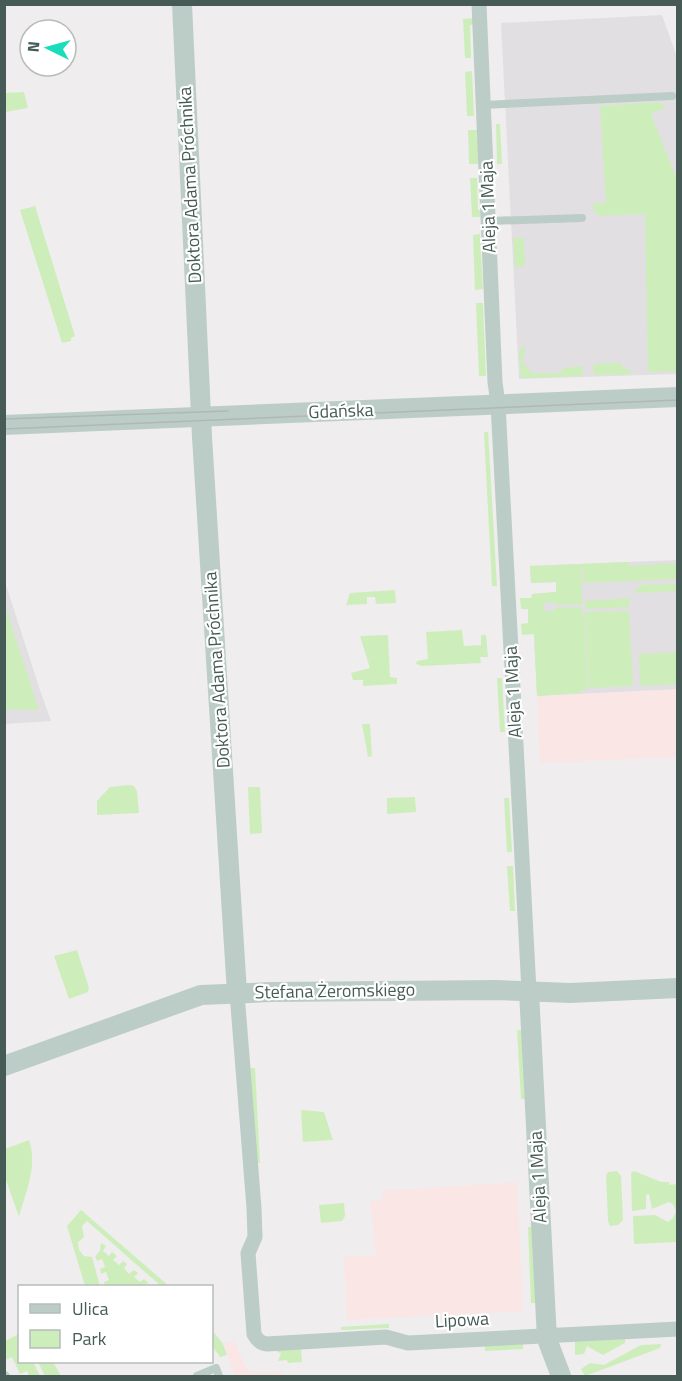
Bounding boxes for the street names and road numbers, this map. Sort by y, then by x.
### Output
street label: Doktora Adama Próchnika [171,86,208,284]
street label: Aleja 1 Maja [472,161,503,253]
street label: Gdańska [308,396,374,425]
street label: Doktora Adama Próchnika [196,571,237,769]
street label: Aleja 1 Maja [497,645,528,739]
street label: Stefana Żeromskiego [254,976,415,1005]
street label: Aleja 1 Maja [522,1130,553,1224]
street label: Lipowa [434,1305,490,1334]

